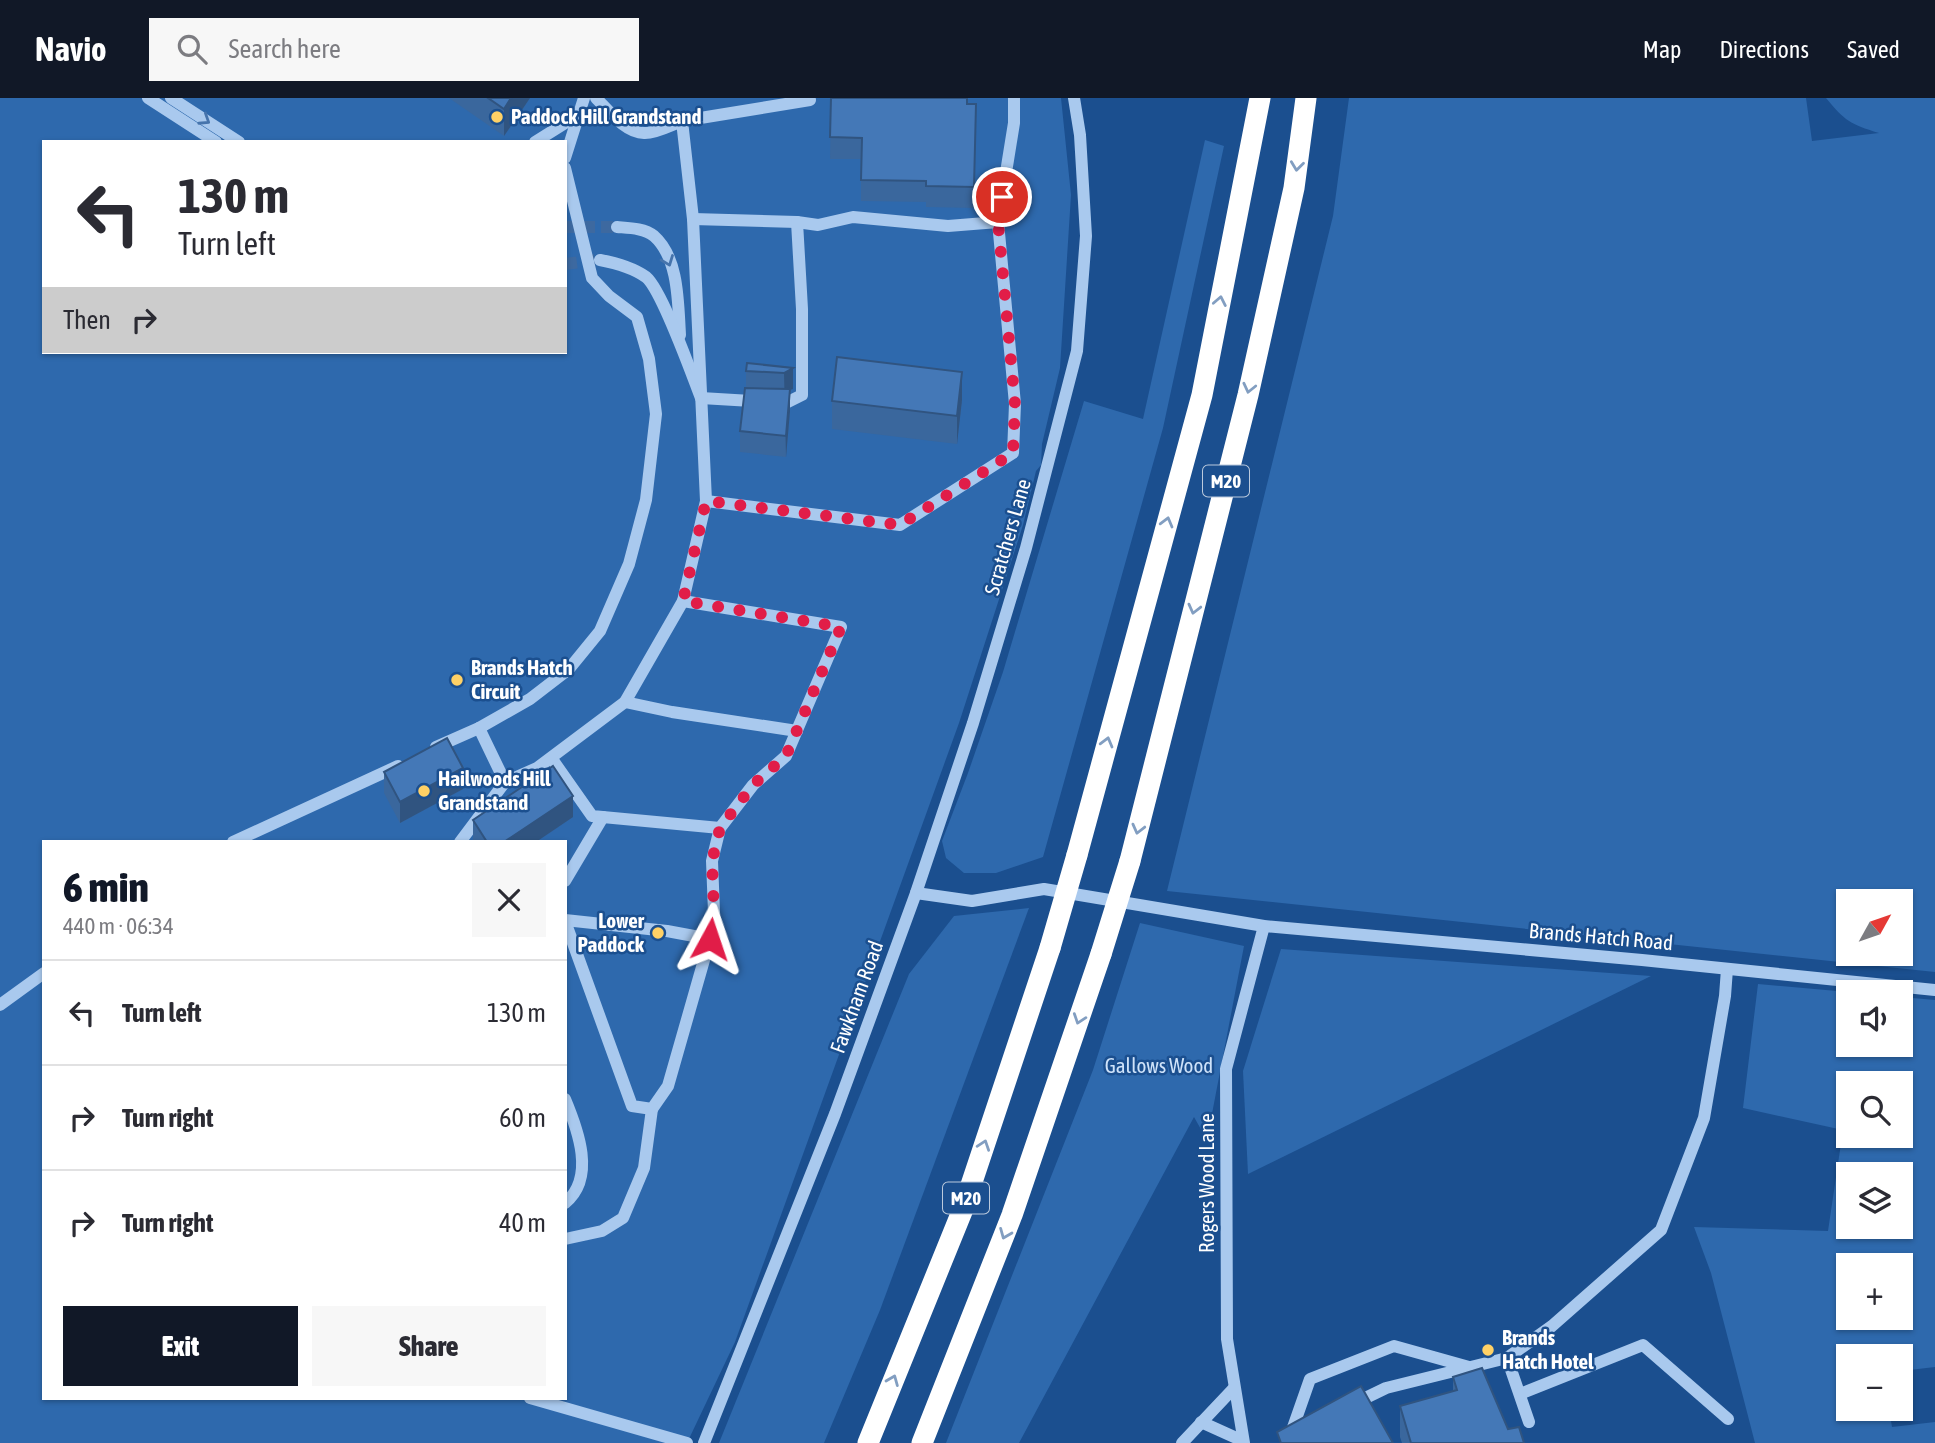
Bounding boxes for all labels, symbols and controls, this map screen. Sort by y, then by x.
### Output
search box [149,18,639,81]
text: Navio [35,30,107,68]
icon: search [173,30,211,68]
text: Search here [229,34,341,64]
text: Map [1643,36,1681,63]
text: Directions [1719,36,1809,63]
text: Saved [1847,36,1900,63]
place label: Paddock Hill Grandstand [511,104,702,128]
marker: Paddock Hill Grandstand [489,109,505,125]
one-way arrow [197,111,210,124]
one-way arrow [1290,160,1305,172]
text: 130 m [178,167,289,223]
pin [972,167,1032,227]
icon: left [63,168,154,259]
icon: arrive [983,178,1021,216]
text: Turn left [178,225,276,262]
one-way arrow [660,254,674,267]
one-way arrow [1212,295,1227,307]
icon: right [125,301,163,339]
text: Then [63,305,111,335]
one-way arrow [1243,382,1258,394]
road number: M20 [1203,466,1249,496]
street label: Scratchers Lane [979,476,1035,597]
one-way arrow [1159,517,1174,529]
one-way arrow [1188,603,1202,615]
place label: Brands Hatch Circuit [471,655,573,703]
marker: Brands Hatch Circuit [449,672,465,688]
one-way arrow [1099,736,1114,748]
place label: Hailwoods Hill Grandstand [438,766,551,814]
marker: Hailwoods Hill Grandstand [416,783,432,799]
one-way arrow [1132,823,1146,835]
text: 6 min [63,863,149,911]
button: close [472,863,546,937]
north arrow [1836,889,1913,966]
map controls [1836,889,1913,1421]
position arrow [673,902,747,976]
place label: Lower Paddock [578,908,645,956]
text: 440 m · 06:34 [63,913,174,939]
street label: Brands Hatch Road [1528,918,1674,954]
marker: Lower Paddock [650,925,666,941]
street label: Fawkham Road [825,937,887,1056]
button: sound [1836,980,1913,1057]
icon: left [63,994,101,1032]
text: Turn left [122,998,202,1028]
text: 130 m [487,998,546,1028]
one-way arrow [1073,1012,1087,1024]
park label: Gallows Wood [1105,1053,1213,1077]
button: search [1836,1071,1913,1148]
icon: right [63,1099,101,1137]
text: Turn right [122,1103,213,1133]
text: 60 m [499,1103,546,1133]
street label: Rogers Wood Lane [1194,1113,1218,1253]
one-way arrow [976,1139,991,1151]
button: layers [1836,1162,1913,1239]
road number: M20 [943,1182,989,1214]
icon: right [63,1204,101,1242]
text: Turn right [122,1208,213,1238]
text: 40 m [499,1208,546,1238]
one-way arrow [999,1227,1013,1239]
button: + [1836,1253,1913,1330]
button: Exit [63,1306,298,1386]
button: Share [312,1306,546,1386]
place label: Brands Hatch Hotel [1502,1325,1594,1373]
marker: Brands Hatch Hotel [1480,1342,1496,1358]
button: − [1836,1344,1913,1421]
one-way arrow [885,1374,899,1386]

